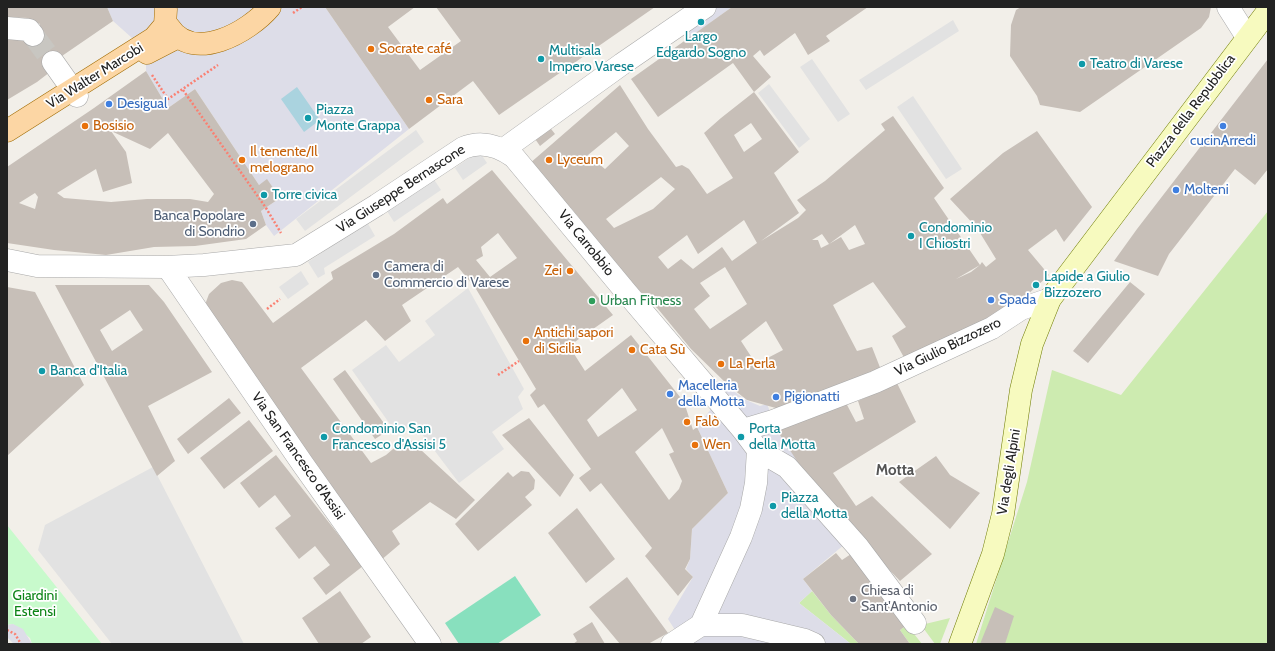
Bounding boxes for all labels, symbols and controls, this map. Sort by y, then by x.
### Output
marker: Largo Edgardo Sogno [696,17,706,27]
place label: Largo Edgardo Sogno [656,29,746,62]
street label: Via Walter Marcobi [43,39,147,113]
place label: Socrate café [379,41,452,57]
place label: Multisala Impero Varese [549,43,634,76]
marker: Socrate café [366,44,376,54]
street label: Piazza della Repubblica [1143,51,1239,171]
marker: Multisala Impero Varese [536,54,546,64]
place label: Teatro di Varese [1090,56,1183,72]
marker: Teatro di Varese [1077,59,1087,69]
place label: Sara [437,92,463,108]
marker: Sara [424,95,434,105]
place label: Desigual [117,96,167,112]
marker: Desigual [104,99,114,109]
place label: Piazza Monte Grappa [316,102,400,134]
marker: Piazza Monte Grappa [303,113,313,123]
place label: Bosisio [93,118,134,134]
marker: Bosisio [80,121,90,131]
marker: cucinArredi [1218,121,1228,131]
place label: cucinArredi [1190,133,1256,149]
street label: Via Giuseppe Bernascone [334,141,468,237]
place label: Il tenente/Il melograno [250,144,318,176]
place label: Lyceum [557,152,603,168]
marker: Il tenente/Il melograno [237,155,247,165]
marker: Lyceum [544,155,554,165]
place label: Molteni [1184,182,1229,198]
marker: Molteni [1171,185,1181,195]
place label: Torre civica [272,187,337,203]
marker: Torre civica [259,190,269,200]
street label: Via Carrobbio [554,207,618,279]
place label: Banca Popolare di Sondrio [153,208,245,240]
marker: Banca Popolare di Sondrio [248,219,258,229]
place label: Condominio I Chiostri [919,220,992,252]
marker: Condominio I Chiostri [906,231,916,241]
place label: Camera di Commercio di Varese [384,259,509,292]
place label: Zei [545,263,562,279]
marker: Zei [565,266,575,276]
place label: Lapide a Giulio Bizzozero [1044,269,1130,302]
marker: Camera di Commercio di Varese [371,270,381,280]
marker: Lapide a Giulio Bizzozero [1031,280,1041,290]
place label: Spada [999,292,1036,308]
place label: Urban Fitness [600,293,681,309]
marker: Spada [986,295,996,305]
marker: Urban Fitness [587,296,597,306]
street label: Via Giulio Bizzozero [892,314,1004,380]
place label: Antichi sapori di Sicilia [534,325,613,358]
marker: Antichi sapori di Sicilia [521,336,531,346]
place label: Cata Sù [640,342,685,358]
marker: Cata Sù [627,345,637,355]
place label: La Perla [729,356,775,372]
marker: La Perla [716,359,726,369]
place label: Banca d'Italia [50,363,127,379]
marker: Banca d'Italia [37,366,47,376]
place label: Macelleria della Motta [678,378,744,410]
street label: Via San Francesco d'Assisi [248,389,348,523]
marker: Macelleria della Motta [665,389,675,399]
place label: Pigionatti [784,389,840,405]
marker: Pigionatti [771,392,781,402]
place label: Falò [695,414,719,430]
marker: Falò [682,417,692,427]
place label: Condominio San Francesco d'Assisi 5 [332,421,446,454]
place label: Porta della Motta [749,421,815,454]
street label: Via degli Alpini [994,428,1024,516]
marker: Condominio San Francesco d'Assisi 5 [319,432,329,442]
marker: Porta della Motta [736,432,746,442]
place label: Wen [703,437,731,453]
marker: Wen [690,440,700,450]
district label: Motta [876,462,914,480]
place label: Piazza della Motta [781,490,847,522]
marker: Piazza della Motta [768,501,778,511]
place label: Chiesa di Sant'Antonio [861,583,937,616]
park label: Giardini Estensi [13,588,57,620]
marker: Chiesa di Sant'Antonio [848,594,858,604]

